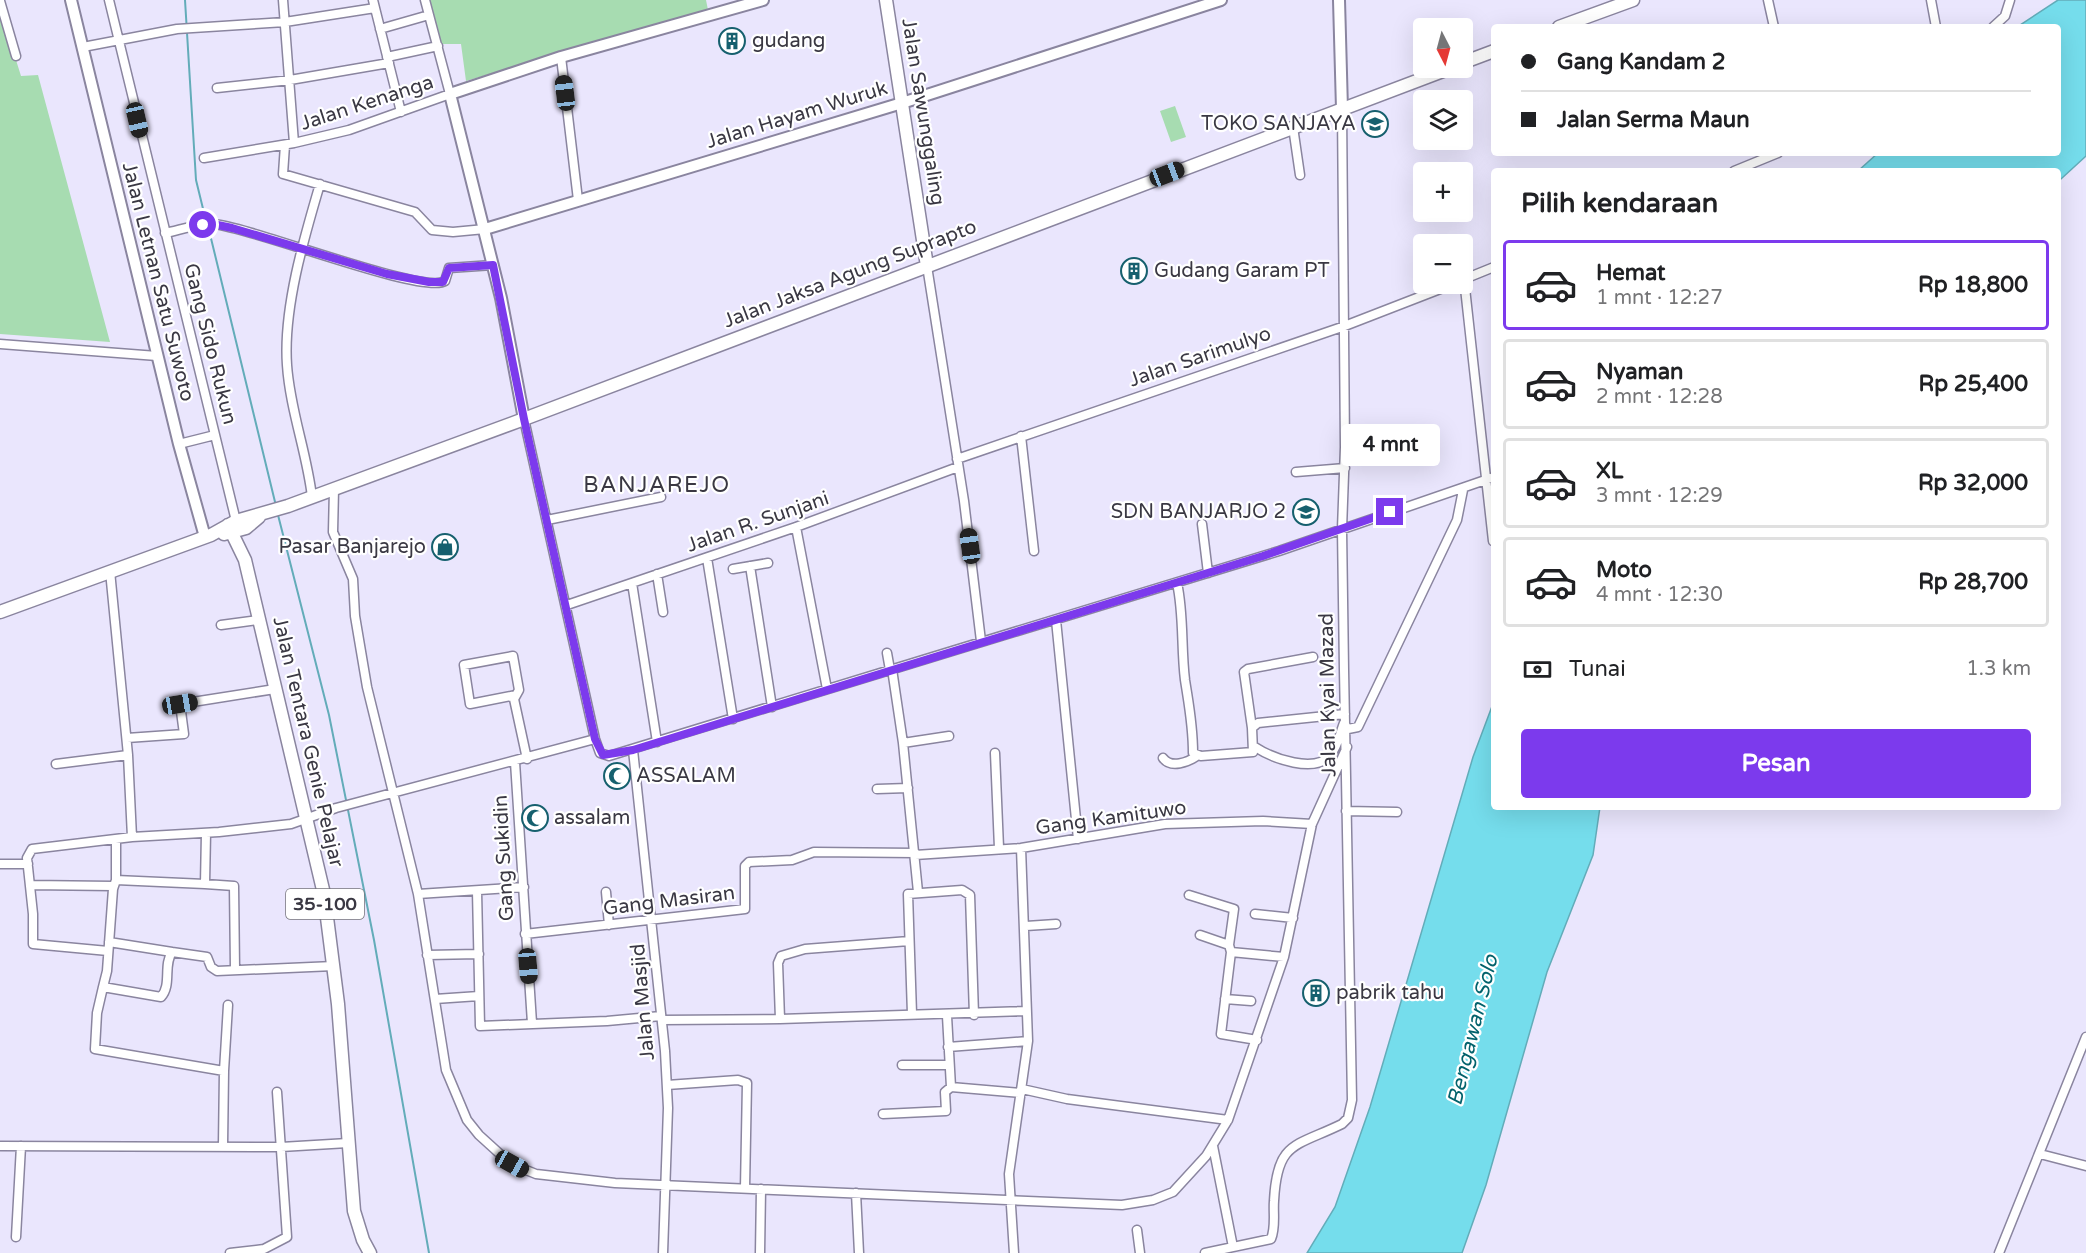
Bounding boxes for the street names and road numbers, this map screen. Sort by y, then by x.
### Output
street label: Jalan Sawunggaling [896,17,950,207]
street label: Jalan Kenanga [298,70,436,136]
street label: Jalan Hayam Wuruk [704,76,891,154]
street label: Jalan Letnan Satu Suwoto [117,160,199,404]
street label: Jalan Jaksa Agung Suprapto [720,215,980,333]
street label: Gang Sido Rukun [178,261,242,427]
street label: Jalan Sarimulyo [1126,321,1274,393]
street label: Jalan R. Sunjani [684,486,832,558]
street label: Jalan Kyai Mazad [1315,613,1341,777]
street label: Jalan Tentara Genie Pelajar [267,615,349,870]
street label: Gang Sukidin [489,794,519,922]
street label: Gang Kamituwo [1034,796,1188,840]
street label: Gang Masiran [602,881,736,921]
road number: 35-100 [286,889,364,919]
street label: Jalan Masjid [626,943,660,1061]

